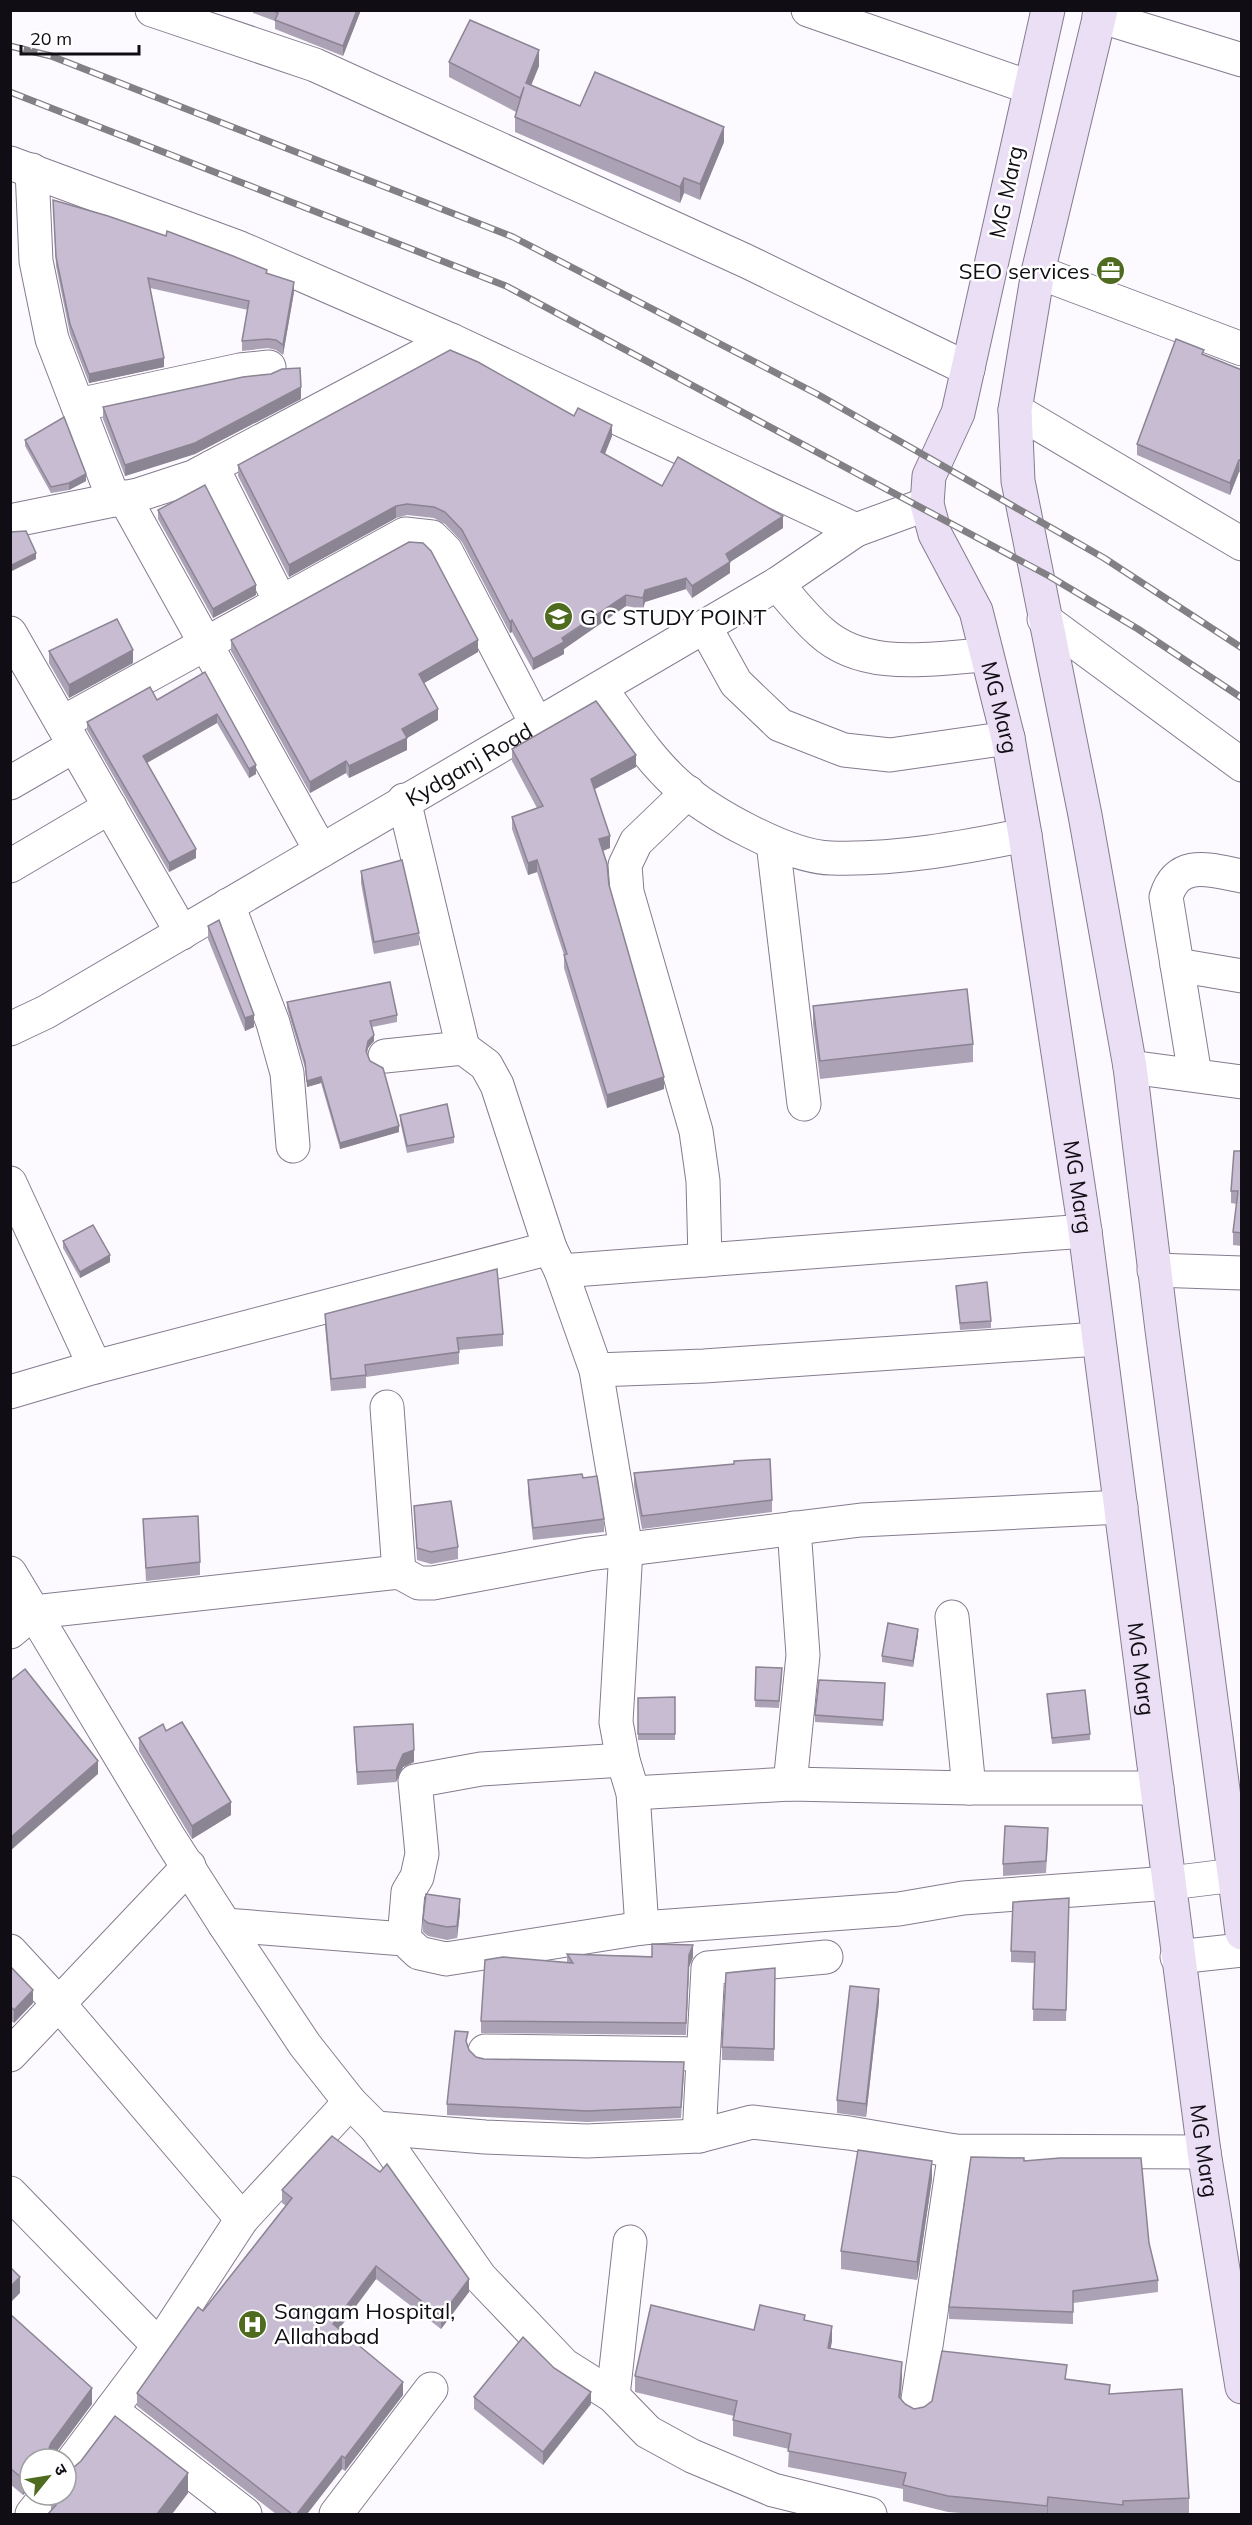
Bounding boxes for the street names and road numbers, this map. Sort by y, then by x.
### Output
street label: MG Marg [983,143,1029,241]
street label: MG Marg [975,658,1024,756]
street label: Kydganj Road [400,716,538,812]
street label: MG Marg [1057,1138,1099,1235]
street label: MG Marg [1122,1620,1161,1717]
street label: MG Marg [1184,2102,1225,2199]

